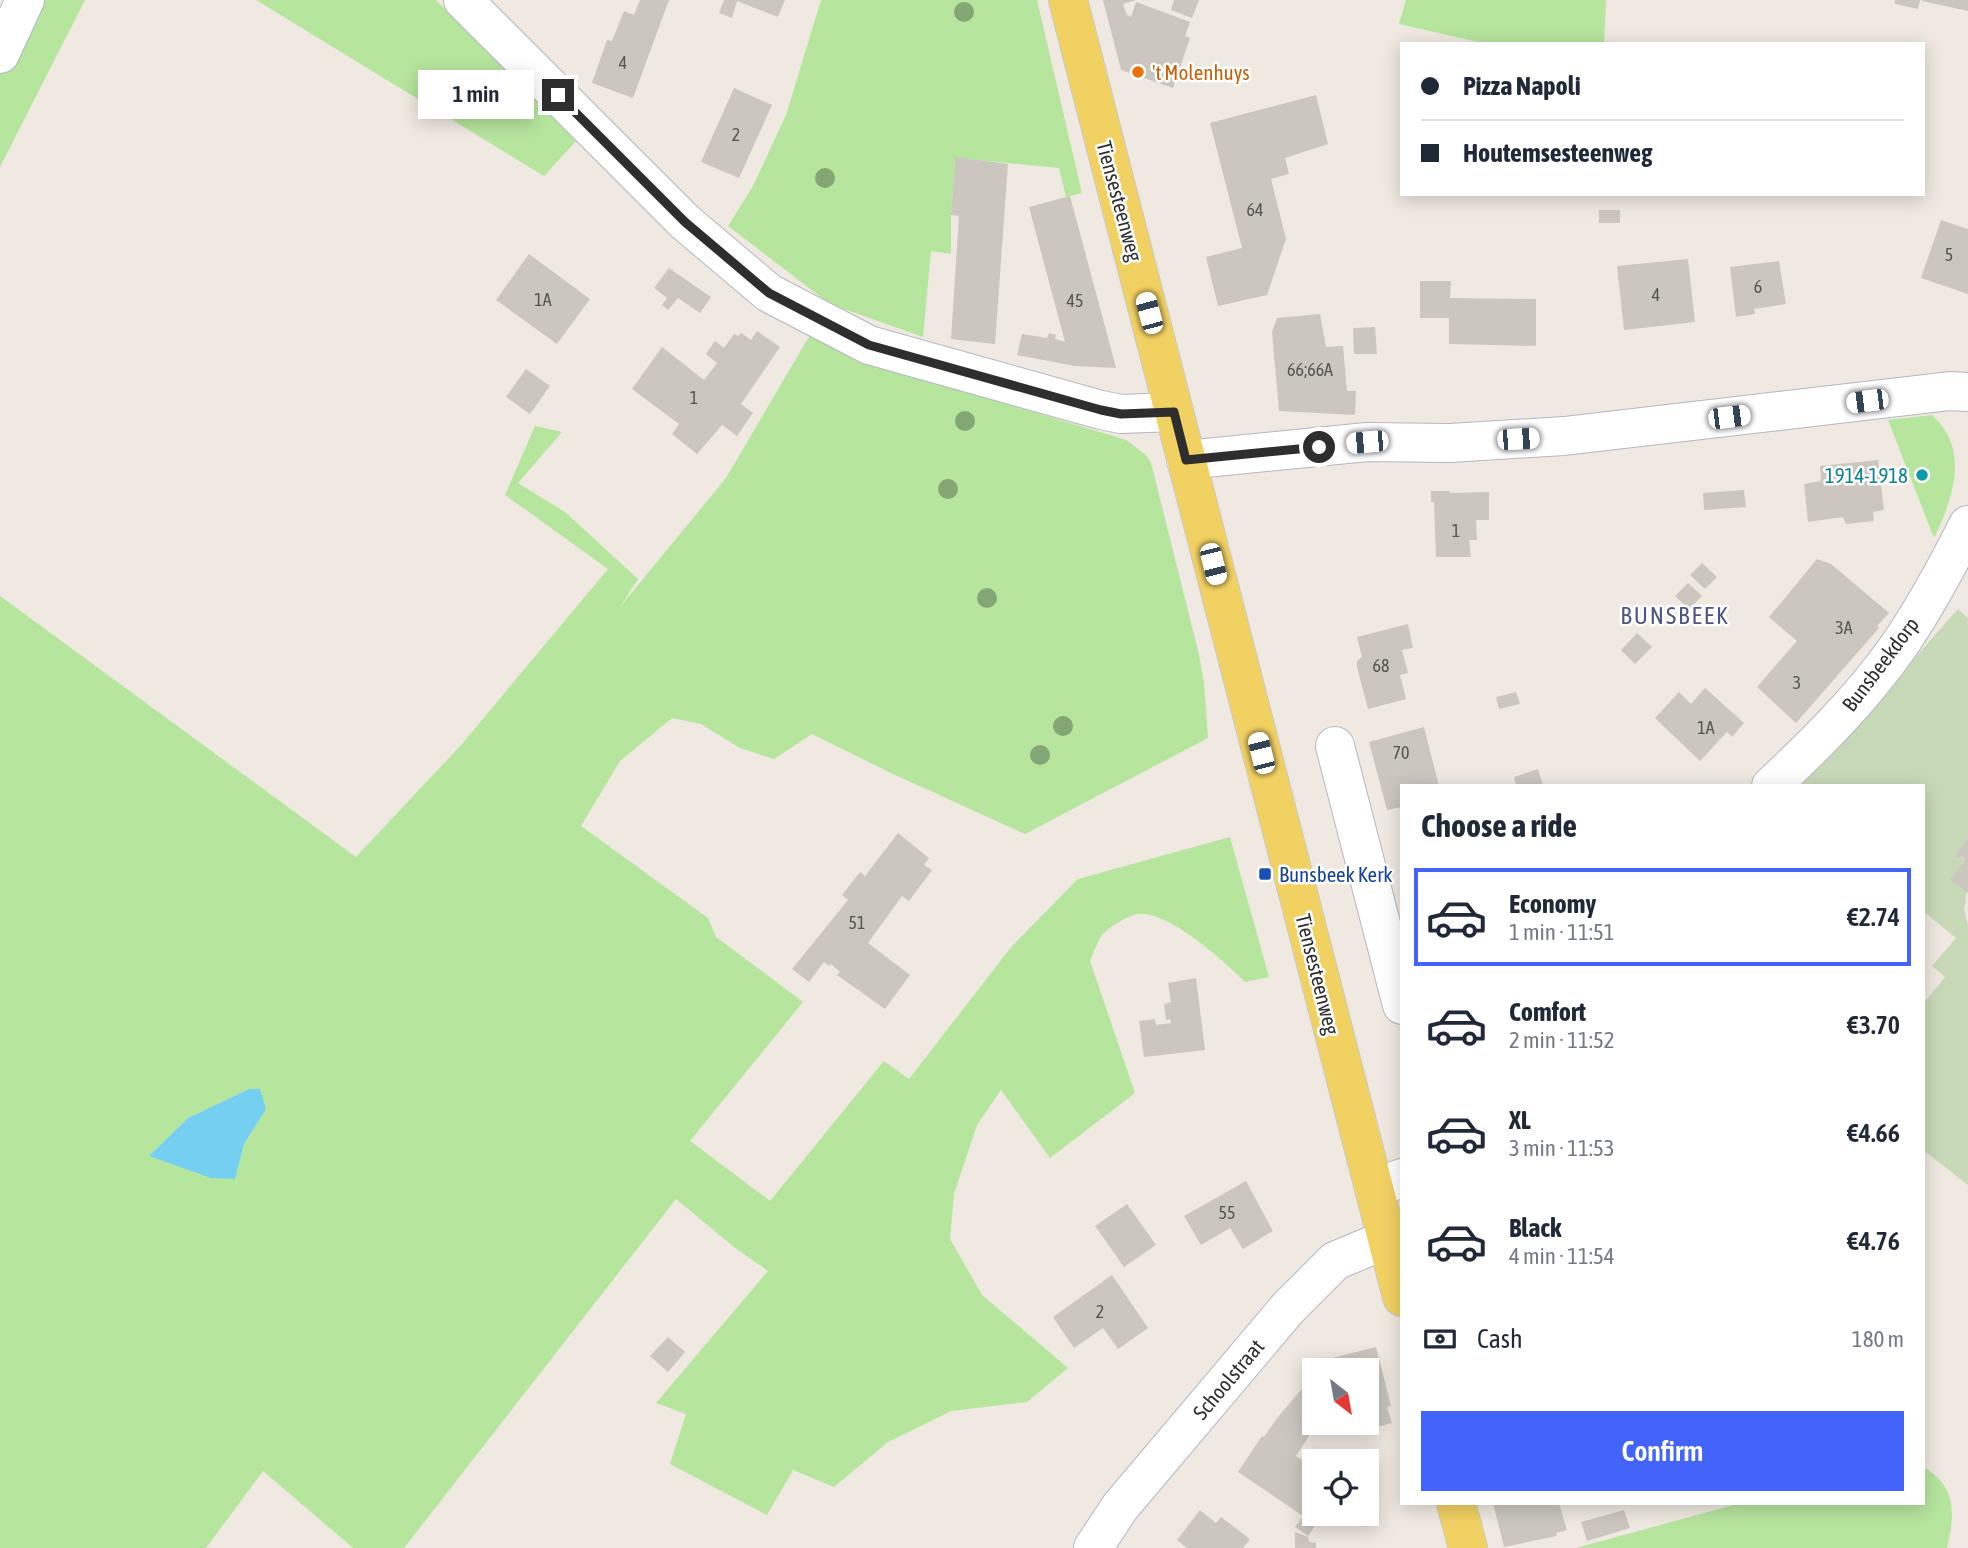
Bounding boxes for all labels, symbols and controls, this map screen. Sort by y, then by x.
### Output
house number: 4 [619,52,627,73]
place label: 't Molenhuys [1152,60,1250,84]
marker: 't Molenhuys [1130,64,1146,80]
callout: 1 min [418,70,534,119]
text: Pizza Napoli [1463,71,1581,101]
route end [542,79,574,111]
text: 1 min [453,81,499,107]
house number: 2 [732,124,740,145]
street label: Tiensesteenweg [1092,138,1148,264]
text: Houtemsesteenweg [1463,138,1652,168]
house number: 64 [1247,199,1263,220]
house number: 5 [1945,244,1953,265]
house number: 6 [1754,276,1762,297]
house number: 4 [1652,284,1660,305]
house number: 1A [534,289,552,310]
house number: 45 [1067,290,1083,311]
car [1134,290,1165,336]
house number: 66;66A [1287,359,1333,380]
house number: 1 [690,387,698,408]
car [1845,388,1890,414]
car [1707,404,1752,430]
car [1497,427,1540,451]
car [1346,430,1389,454]
route start [1303,431,1335,463]
place label: 1914-1918 [1825,463,1908,487]
marker: 1914-1918 [1914,467,1930,483]
house number: 1 [1452,520,1460,541]
car [1198,541,1229,587]
district label: BUNSBEEK [1620,602,1730,629]
street label: Bunsbeekdorp [1837,612,1923,716]
house number: 3A [1835,617,1853,638]
house number: 68 [1373,655,1389,676]
house number: 3 [1793,672,1801,693]
house number: 1A [1697,717,1715,738]
car [1246,730,1277,776]
house number: 70 [1393,742,1409,763]
text: Choose a ride [1421,807,1577,844]
place label: Bunsbeek Kerk [1279,862,1393,886]
marker: Bunsbeek Kerk [1257,866,1273,882]
icon: car [1425,886,1488,949]
text: Economy [1509,889,1596,919]
text: €2.74 [1847,902,1900,932]
street label: Tiensesteenweg [1291,911,1345,1037]
house number: 51 [849,912,865,933]
text: 1 min · 11:51 [1509,919,1615,945]
icon: car [1425,994,1488,1057]
text: Comfort [1509,997,1586,1027]
text: €3.70 [1847,1010,1900,1040]
text: 2 min · 11:52 [1509,1027,1615,1053]
icon: car [1425,1102,1488,1165]
text: XL [1509,1105,1531,1135]
text: €4.66 [1847,1118,1900,1148]
text: 3 min · 11:53 [1509,1135,1615,1161]
house number: 55 [1219,1202,1235,1223]
icon: car [1425,1210,1488,1273]
text: Black [1509,1213,1561,1243]
text: €4.76 [1847,1226,1900,1256]
text: 4 min · 11:54 [1509,1243,1615,1269]
house number: 2 [1096,1301,1104,1322]
icon: cash [1421,1320,1459,1358]
text: Cash [1477,1324,1523,1354]
text: 180 m [1852,1326,1904,1352]
street label: Schoolstraat [1188,1334,1268,1424]
north arrow [1302,1358,1379,1435]
map controls [1302,1358,1379,1526]
button: Confirm [1421,1411,1904,1491]
button: locate [1302,1449,1379,1526]

